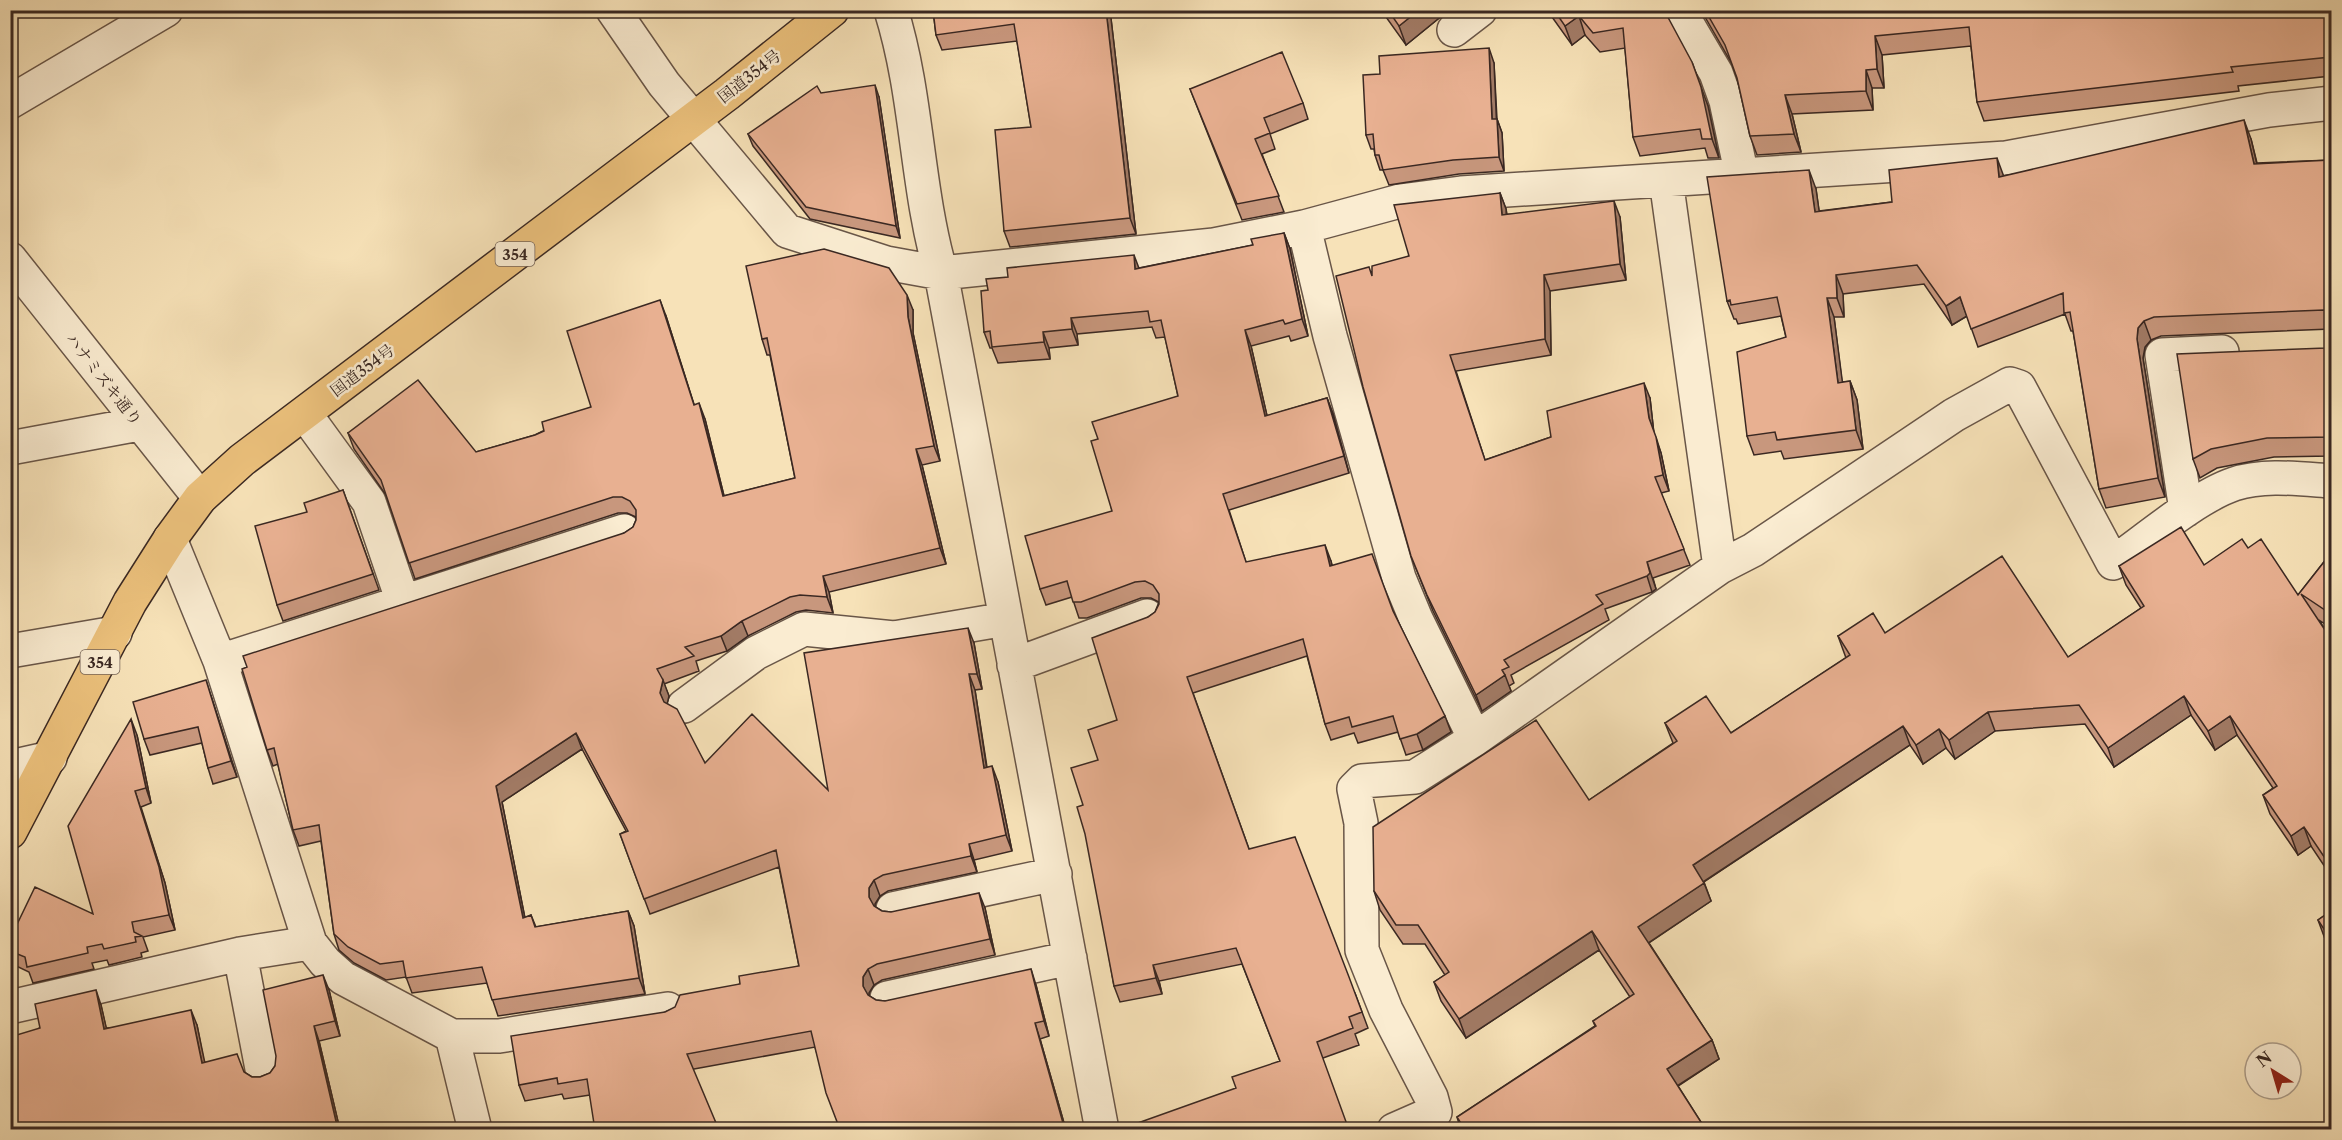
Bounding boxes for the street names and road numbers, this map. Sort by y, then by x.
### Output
street label: 国道354号 [713,45,785,107]
road number: 354 [496,242,534,266]
street label: ハナミズキ通り [62,329,146,429]
street label: 国道354号 [326,340,398,400]
road number: 354 [80,650,120,674]

